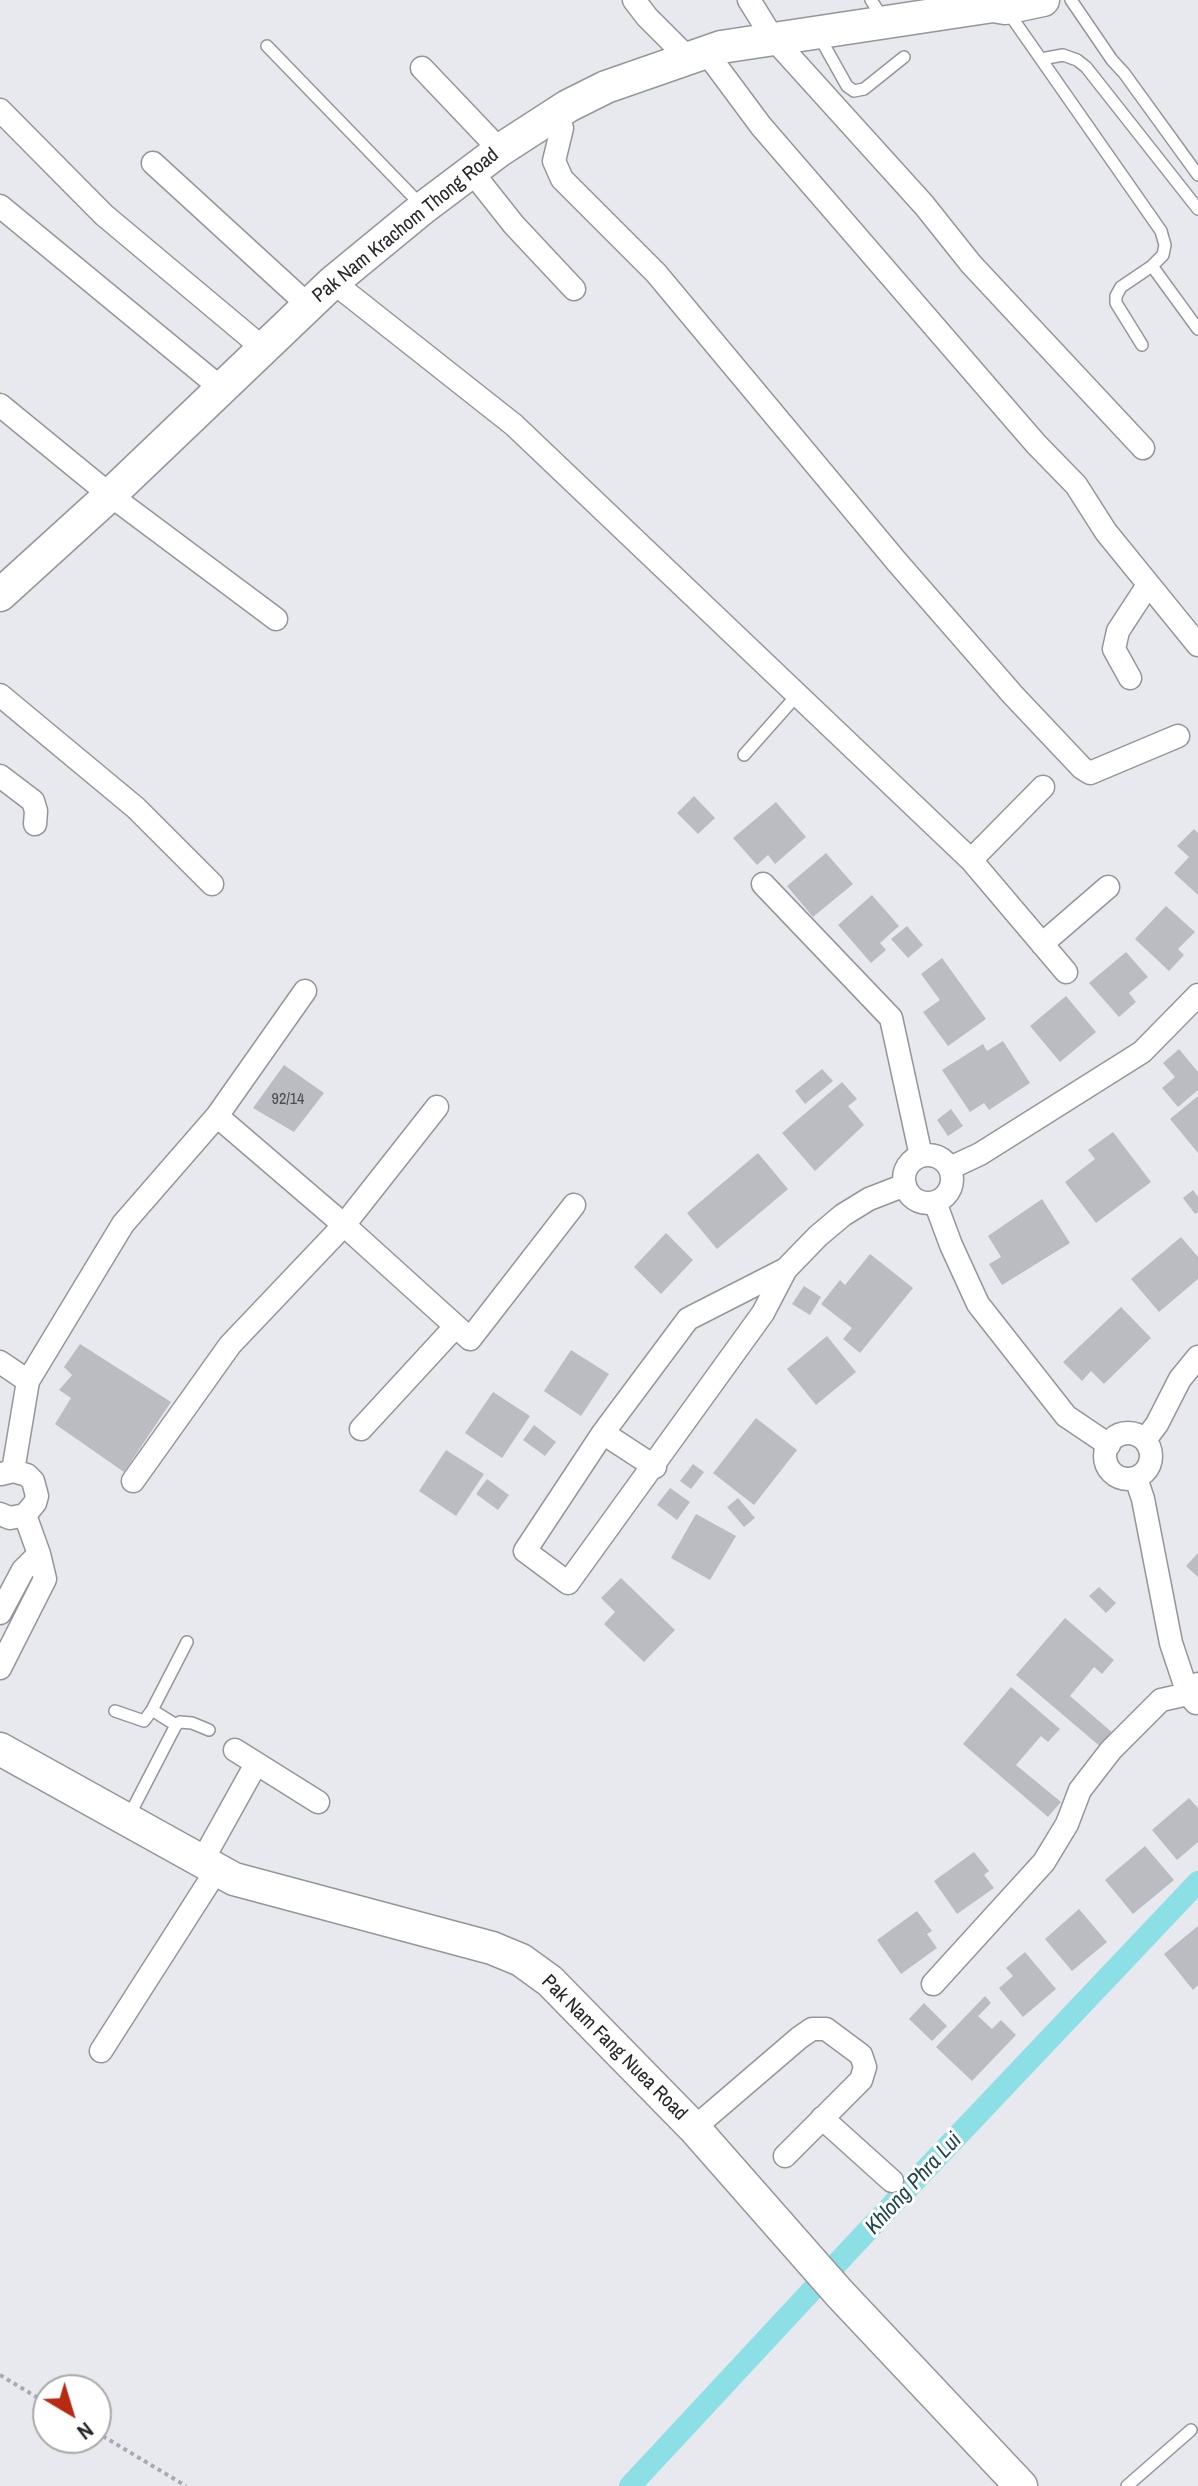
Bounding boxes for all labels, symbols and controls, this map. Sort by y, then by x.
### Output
street label: Pak Nam Krachom Thong Road [308,144,504,308]
house number: 92/14 [272,1090,304,1110]
street label: Pak Nam Fang Nuea Road [536,1970,692,2126]
water label: Khlong Phra Lui [860,2128,968,2240]
north arrow [32,2374,112,2454]
text: N [71,2416,100,2447]

